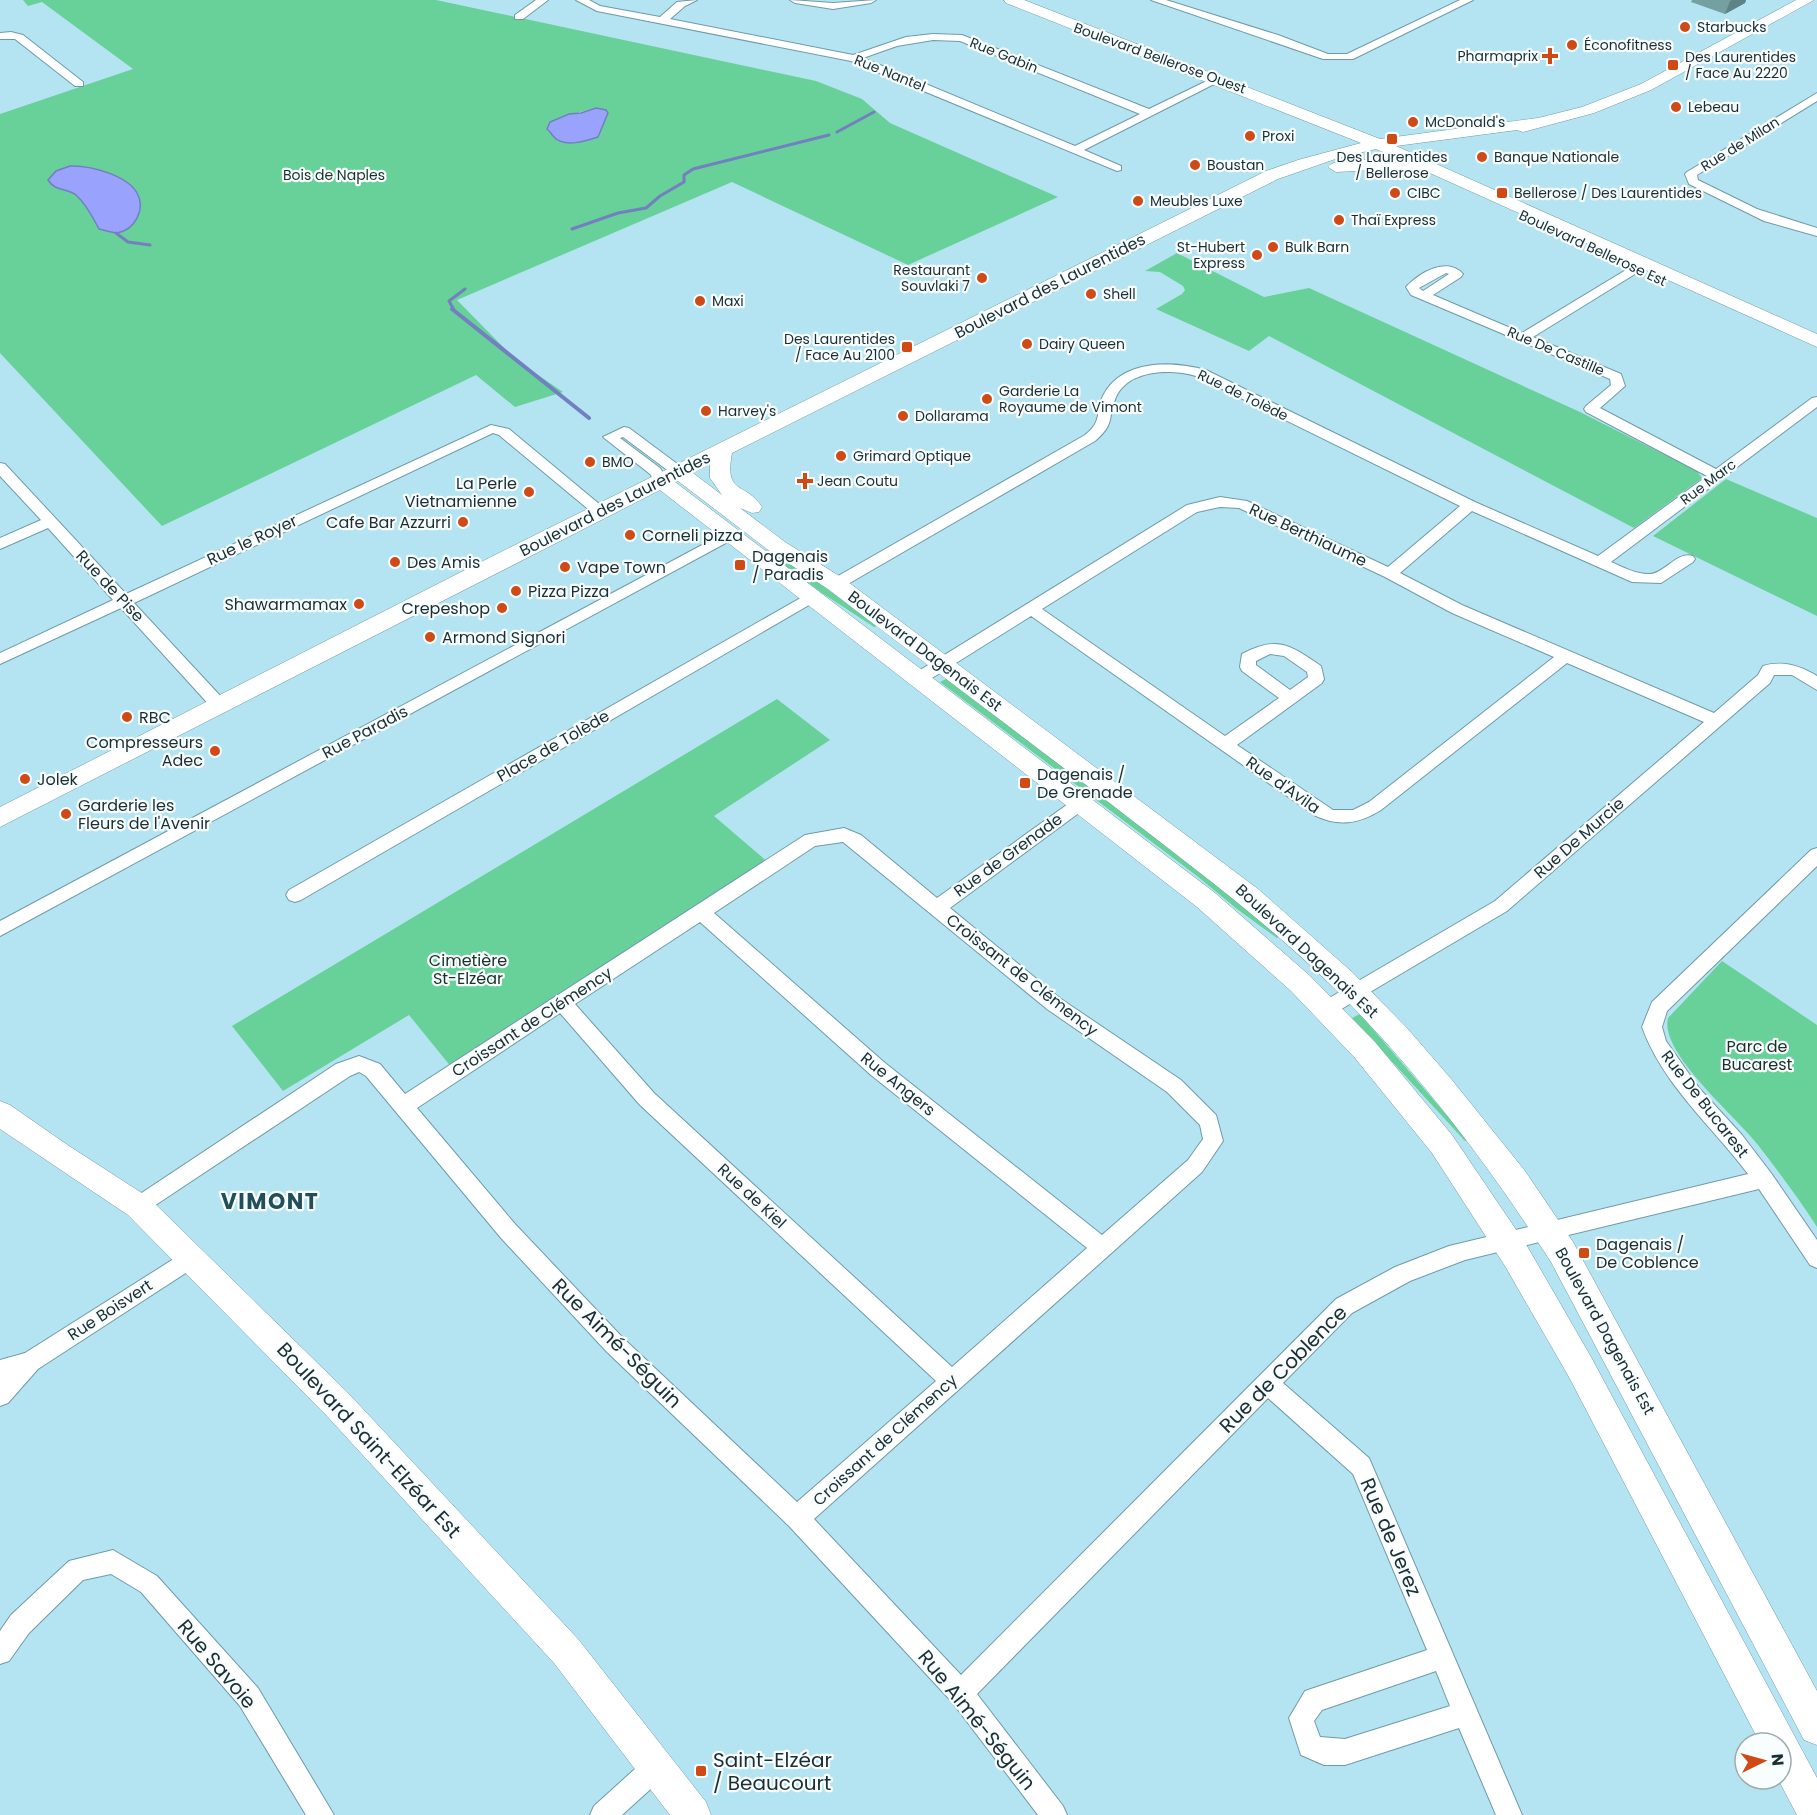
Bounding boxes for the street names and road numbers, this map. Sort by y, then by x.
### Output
street label: Boulevard Bellerose Ouest [1071,17,1249,99]
street label: Rue Gabin [967,32,1041,78]
street label: Rue Nantel [851,50,929,96]
street label: Rue de Milan [1697,112,1783,176]
street label: Boulevard Bellerose Est [1516,205,1670,291]
street label: Boulevard des Laurentides [951,228,1149,344]
street label: Rue De Castille [1504,321,1608,381]
street label: Rue de Tolède [1194,364,1292,426]
street label: Boulevard des Laurentides [516,446,714,562]
street label: Rue Marc [1676,454,1740,510]
street label: Rue Berthiaume [1245,498,1371,572]
street label: Rue le Royer [203,509,301,571]
street label: Rue de Pise [71,545,149,627]
street label: Boulevard Dagenais Est [843,585,1007,717]
street label: Rue Paradis [318,700,412,764]
street label: Place de Tolède [493,704,614,788]
street label: Rue d'Avila [1241,751,1325,819]
street label: Rue De Murcie [1529,792,1629,884]
street label: Rue de Grenade [949,808,1067,902]
street label: Boulevard Dagenais Est [1230,879,1384,1024]
street label: Croissant de Clémency [941,908,1103,1042]
street label: Croissant de Clémency [447,961,617,1083]
street label: Rue De Bucarest [1656,1046,1754,1163]
street label: Rue Angers [856,1047,940,1121]
street label: Rue de Kiel [713,1158,791,1234]
street label: Boulevard Dagenais Est [1549,1243,1661,1419]
street label: Rue Aimé-Séguin [546,1272,688,1414]
street label: Rue Boisvert [63,1274,157,1346]
street label: Rue de Coblence [1213,1299,1353,1439]
street label: Boulevard Saint-Elzéar Est [271,1336,467,1544]
street label: Croissant de Clémency [808,1369,962,1511]
street label: Rue de Jerez [1354,1474,1428,1600]
street label: Rue Savoie [171,1613,263,1715]
street label: Rue Aimé-Séguin [912,1644,1042,1796]

